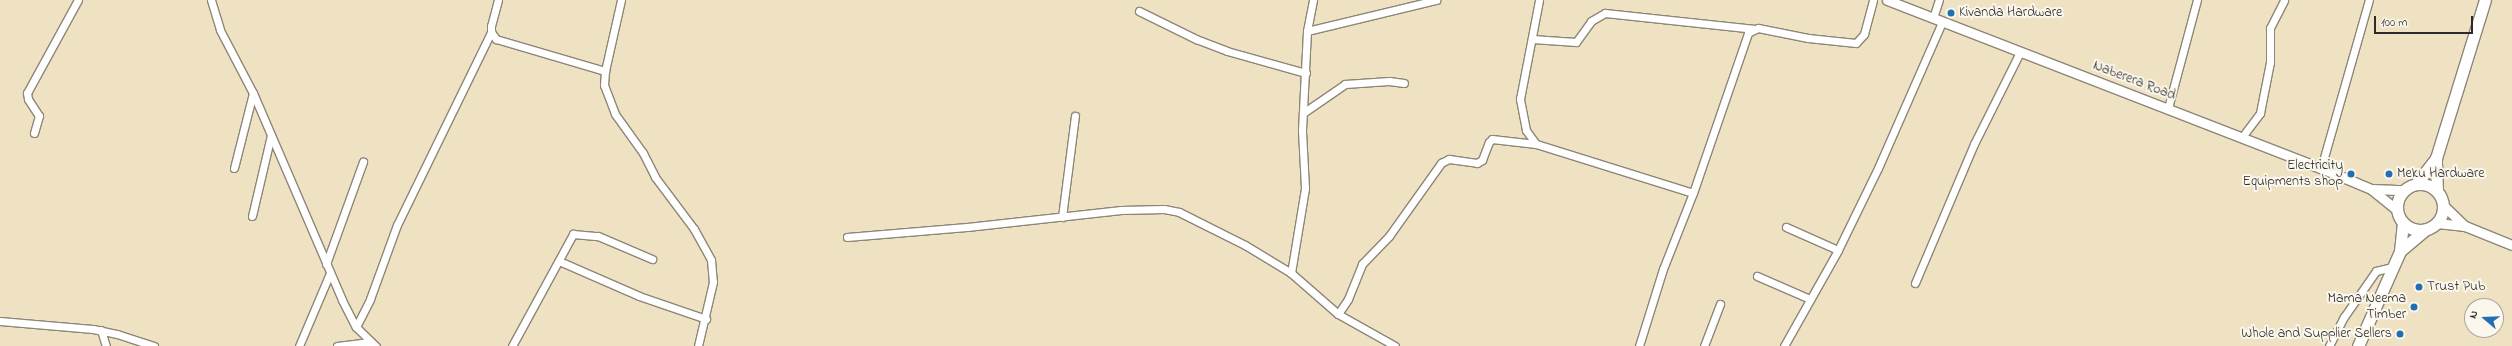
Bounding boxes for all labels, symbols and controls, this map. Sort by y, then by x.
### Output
place label: Kivanda Hardware [1959,5,2062,21]
marker: Kivanda Hardware [1946,8,1956,18]
scale bar [2376,8,2475,34]
text: 100 m [2381,14,2408,32]
street label: Naberera Road [2090,58,2178,104]
place label: Electricity Equipments shop [2243,158,2343,190]
place label: Meku Hardware [2397,166,2485,182]
marker: Electricity Equipments shop [2346,169,2356,179]
marker: Meku Hardware [2384,169,2394,179]
place label: Trust Pub [2427,279,2485,295]
marker: Trust Pub [2414,282,2424,292]
place label: Mama Neema Timber [2328,291,2406,324]
north arrow [2464,298,2504,338]
marker: Mama Neema Timber [2409,302,2419,312]
text: N [2465,308,2482,321]
place label: Whole and Supplier Sellers [2241,326,2392,342]
marker: Whole and Supplier Sellers [2395,329,2405,339]

